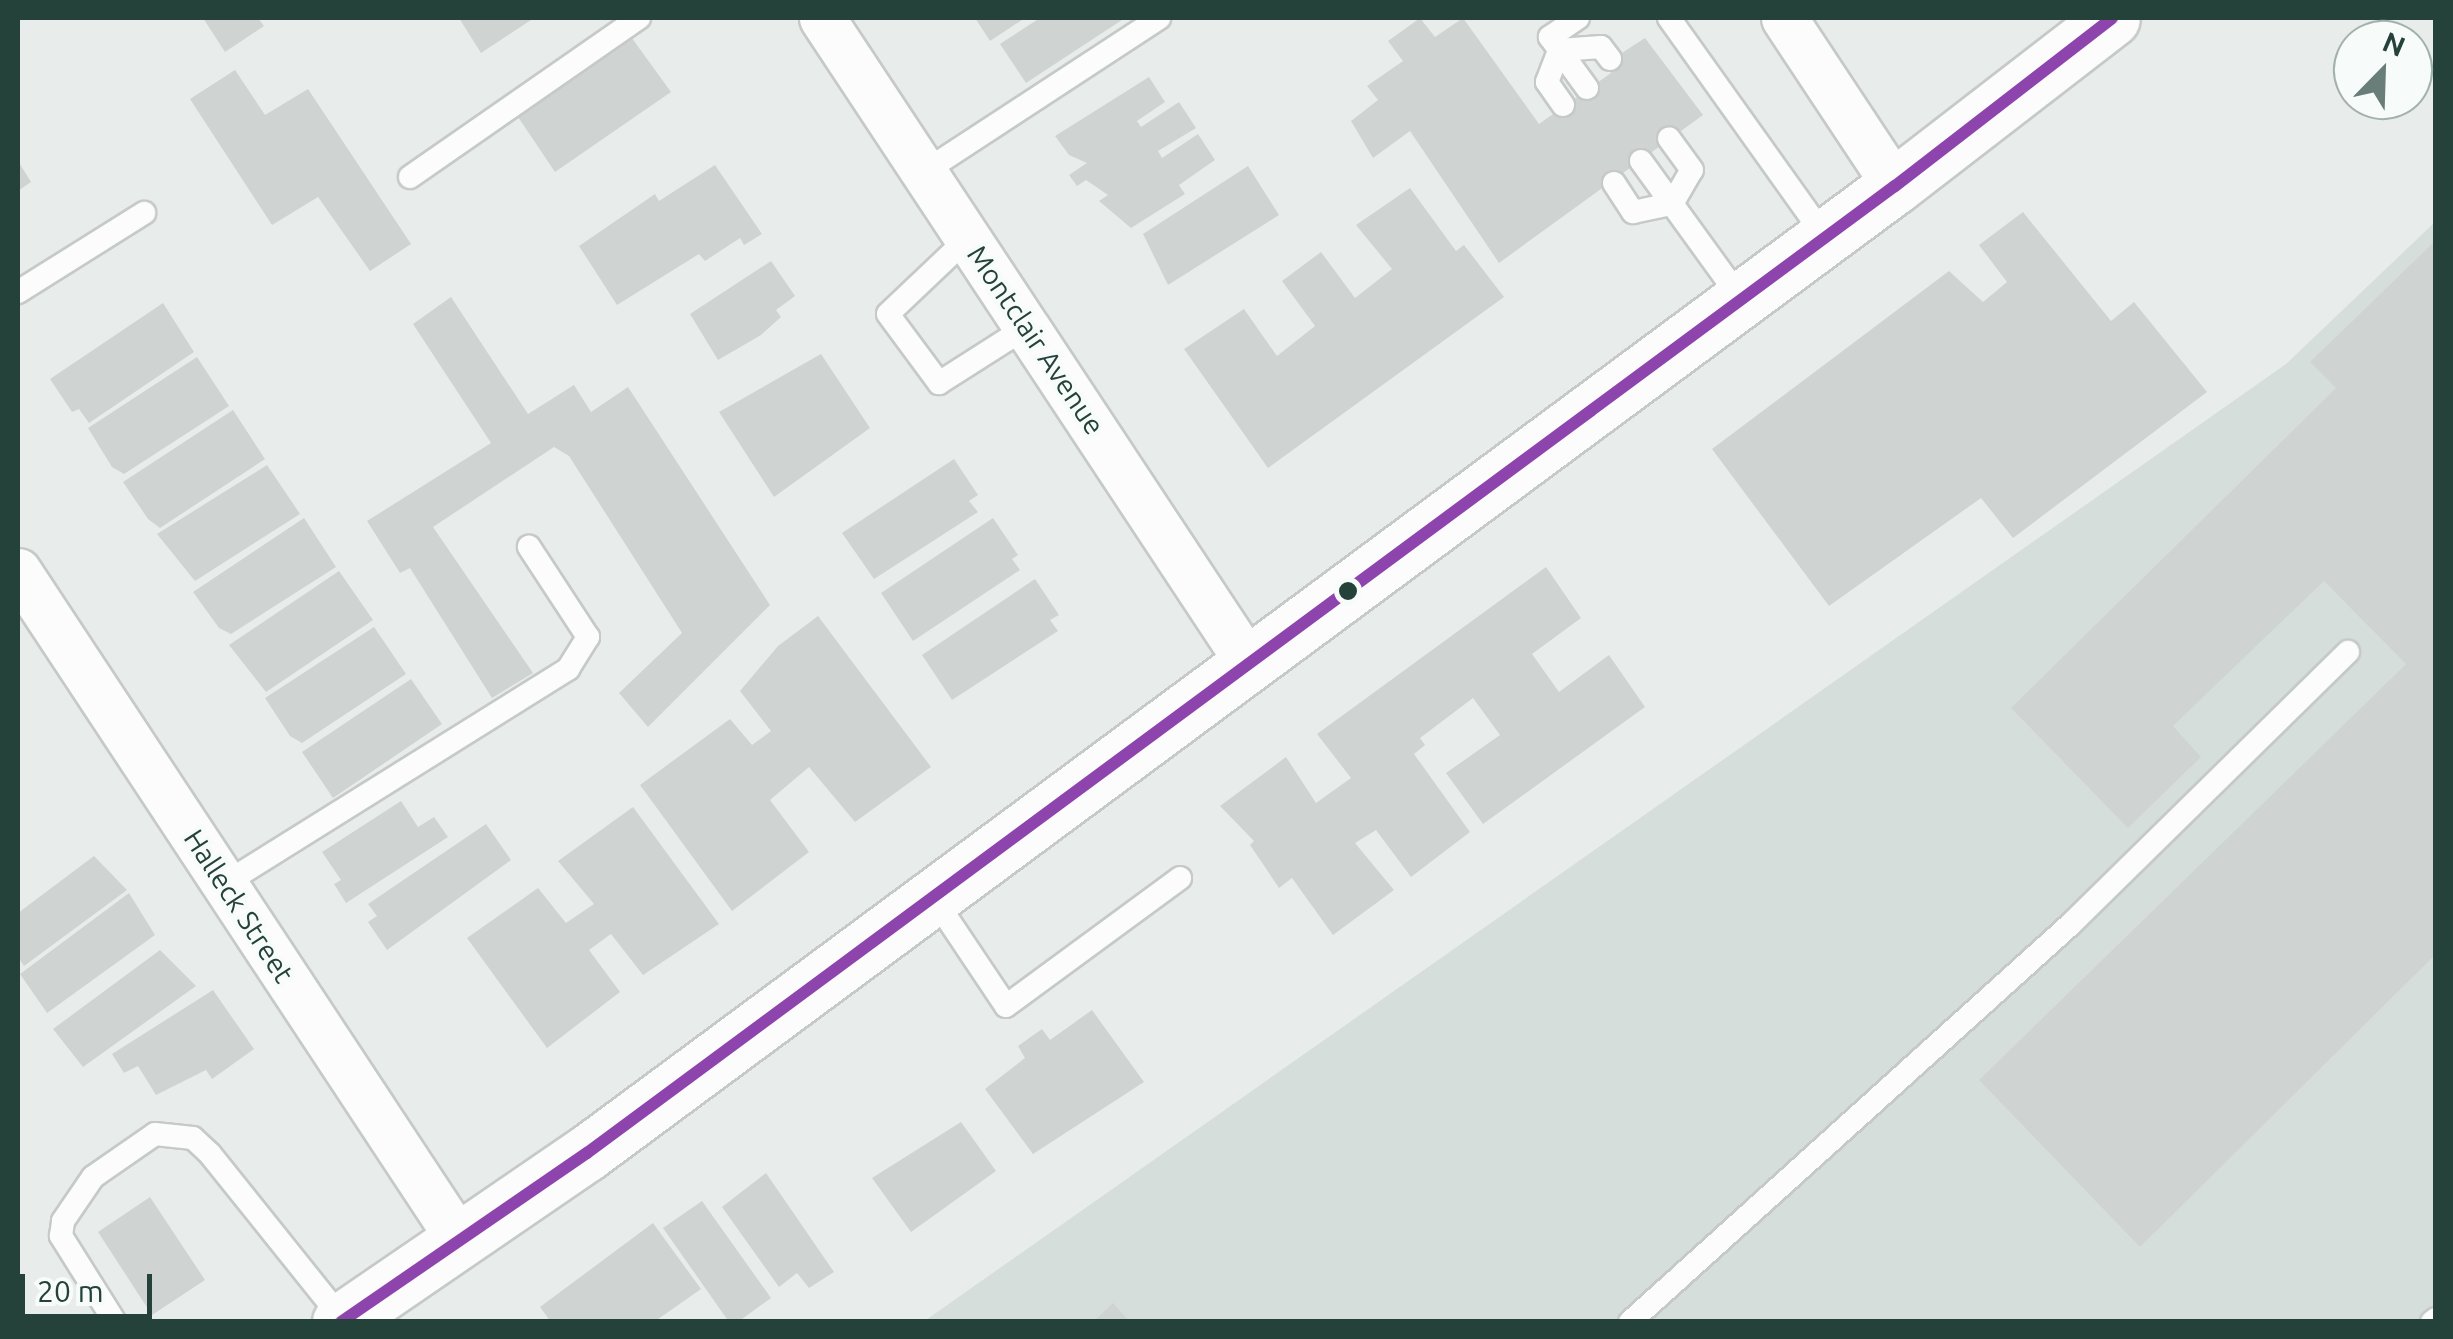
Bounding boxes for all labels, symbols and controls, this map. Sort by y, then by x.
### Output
north arrow [2333,20,2433,120]
text: N [2378,25,2410,62]
street label: Montclair Avenue [960,239,1112,441]
unlabelled marker [1338,581,1358,601]
street label: Halleck Street [177,823,301,989]
scale bar [25,1254,158,1316]
text: 20 m [37,1274,104,1308]

